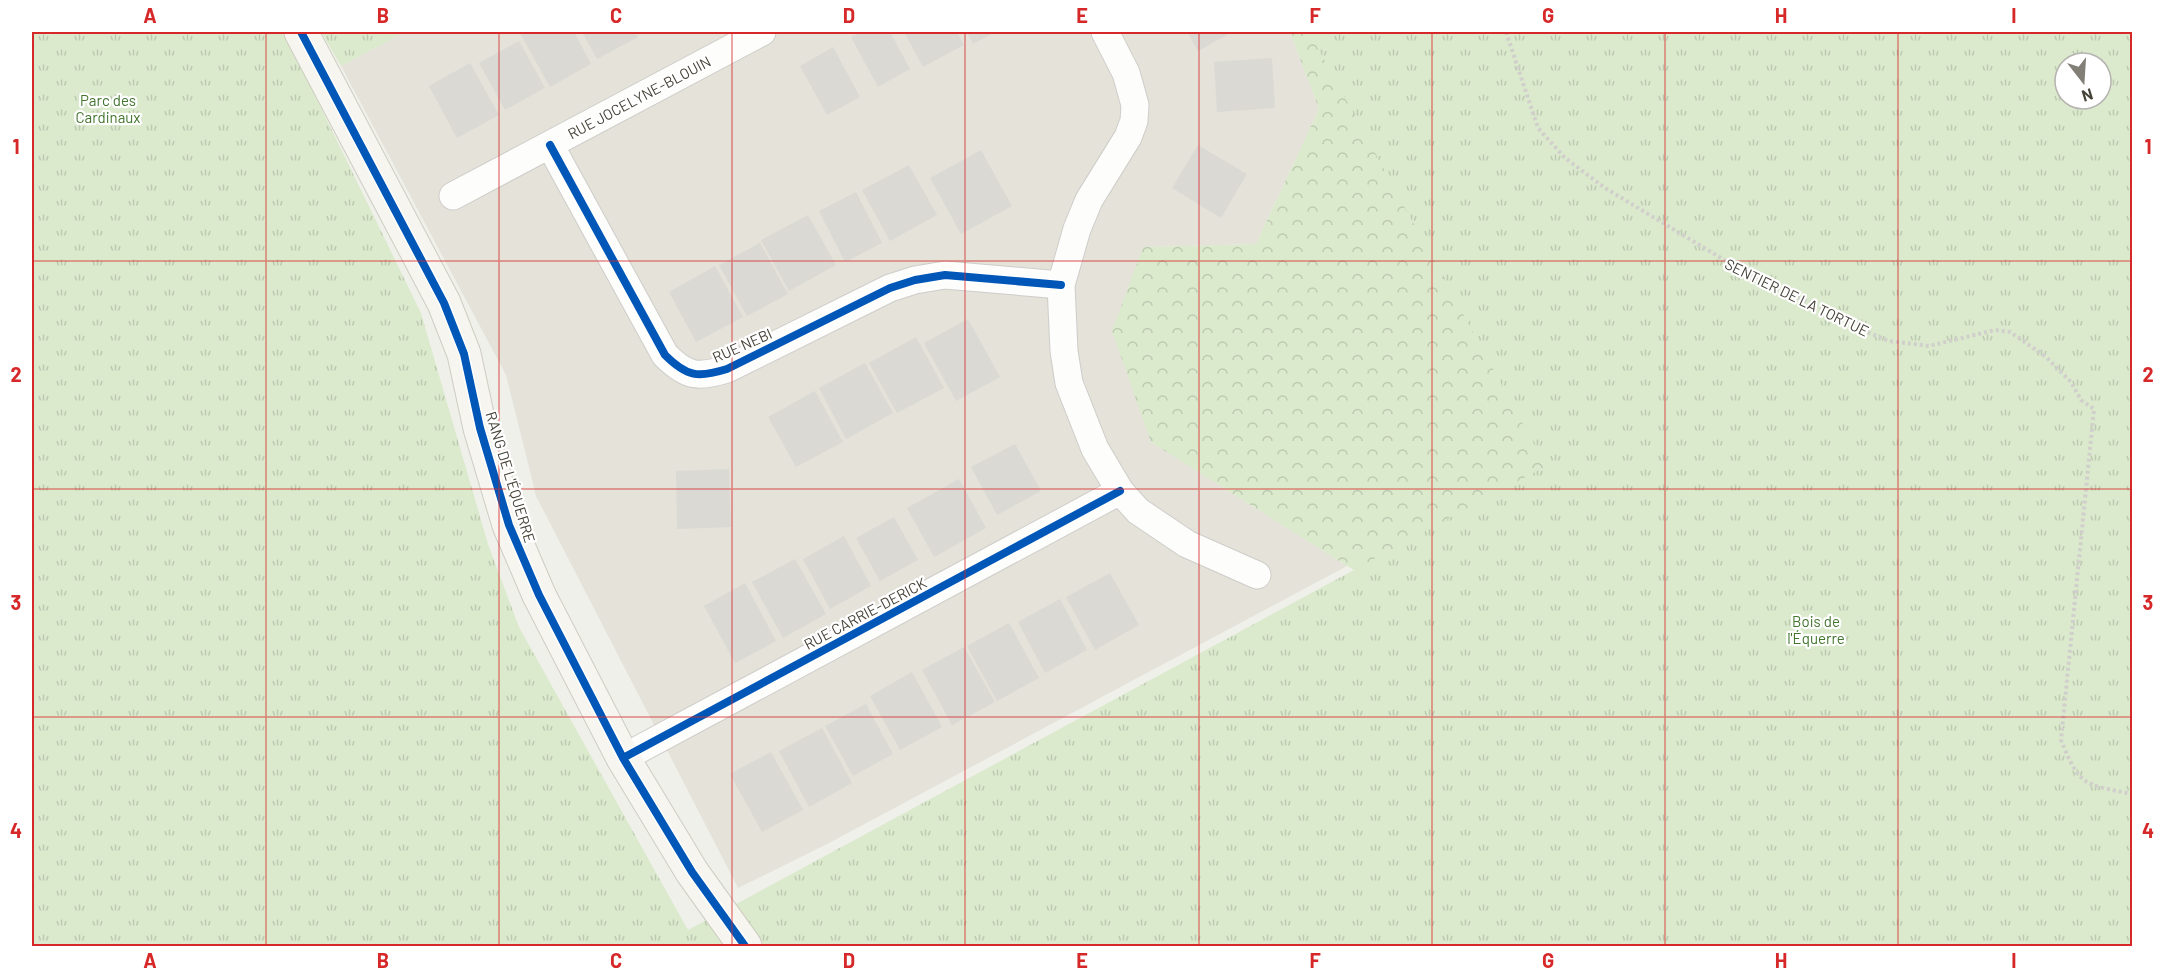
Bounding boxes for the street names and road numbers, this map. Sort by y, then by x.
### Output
street label: RUE JOCELYNE-BLOUIN [564,52,714,142]
street label: SENTIER DE LA TORTUE [1722,254,1872,340]
street label: RUE NEBI [709,324,775,366]
street label: RANG DE L'ÉQUERRE [482,409,540,545]
street label: RUE CARRIE-DERICK [801,573,929,653]

